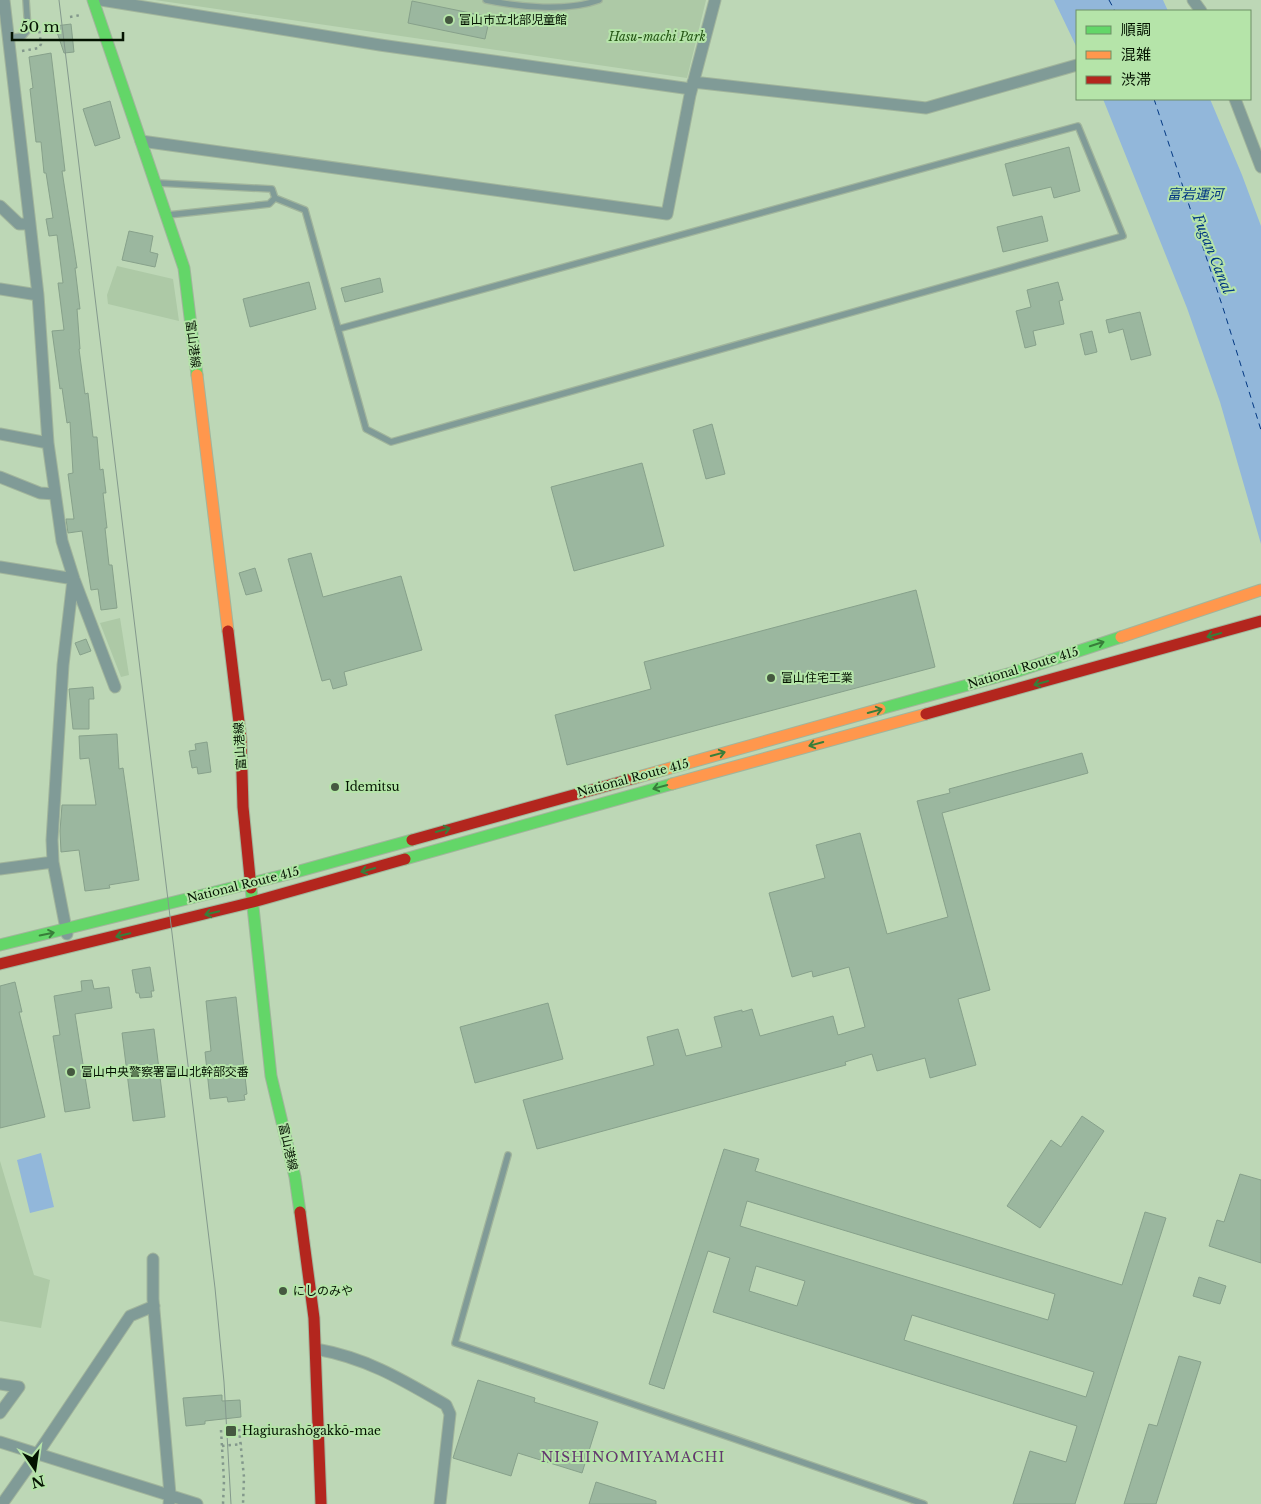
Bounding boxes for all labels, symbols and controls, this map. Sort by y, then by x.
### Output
scale bar [12,10,124,42]
legend [1076,10,1251,100]
place label: 富山市立北部児童館 [459,12,567,27]
marker: 富山市立北部児童館 [443,14,455,26]
text: 50 m [20,17,60,36]
text: 順調 [1121,20,1151,39]
park label: Hasu-machi Park [607,29,706,44]
text: 混雑 [1121,45,1151,64]
text: 渋滞 [1121,70,1151,89]
water label: 富岩運河 [1167,185,1226,203]
water label: Fugan Canal [1188,210,1237,297]
street label: 富山港線 [183,319,204,369]
one-way arrow [1206,630,1222,640]
one-way arrow [1089,639,1105,649]
street label: National Route 415 [966,643,1080,692]
place label: 富山住宅工業 [781,670,853,685]
marker: 富山住宅工業 [765,672,777,684]
one-way arrow [1033,678,1049,688]
one-way arrow [866,706,882,715]
street label: 富山港線 [230,722,249,771]
one-way arrow [809,740,825,750]
one-way arrow [710,749,726,759]
street label: National Route 415 [575,755,691,800]
place label: Idemitsu [345,779,400,794]
marker: Idemitsu [329,781,341,793]
one-way arrow [652,783,668,793]
one-way arrow [435,825,451,835]
street label: National Route 415 [185,863,301,906]
one-way arrow [360,865,376,875]
one-way arrow [204,909,220,918]
one-way arrow [39,929,55,938]
one-way arrow [115,931,131,940]
place label: 富山中央警察署富山北幹部交番 [81,1064,249,1079]
marker: 富山中央警察署富山北幹部交番 [65,1066,77,1078]
street label: 富山港線 [276,1122,301,1172]
place label: にしのみや [293,1283,353,1298]
marker: にしのみや [277,1285,289,1297]
place label: Hagiurashōgakkō-mae [242,1423,381,1438]
marker: Hagiurashōgakkō-mae [224,1424,238,1438]
north arrow [10,1444,60,1494]
district label: NISHINOMIYAMACHI [541,1448,725,1466]
text: N [29,1471,46,1492]

